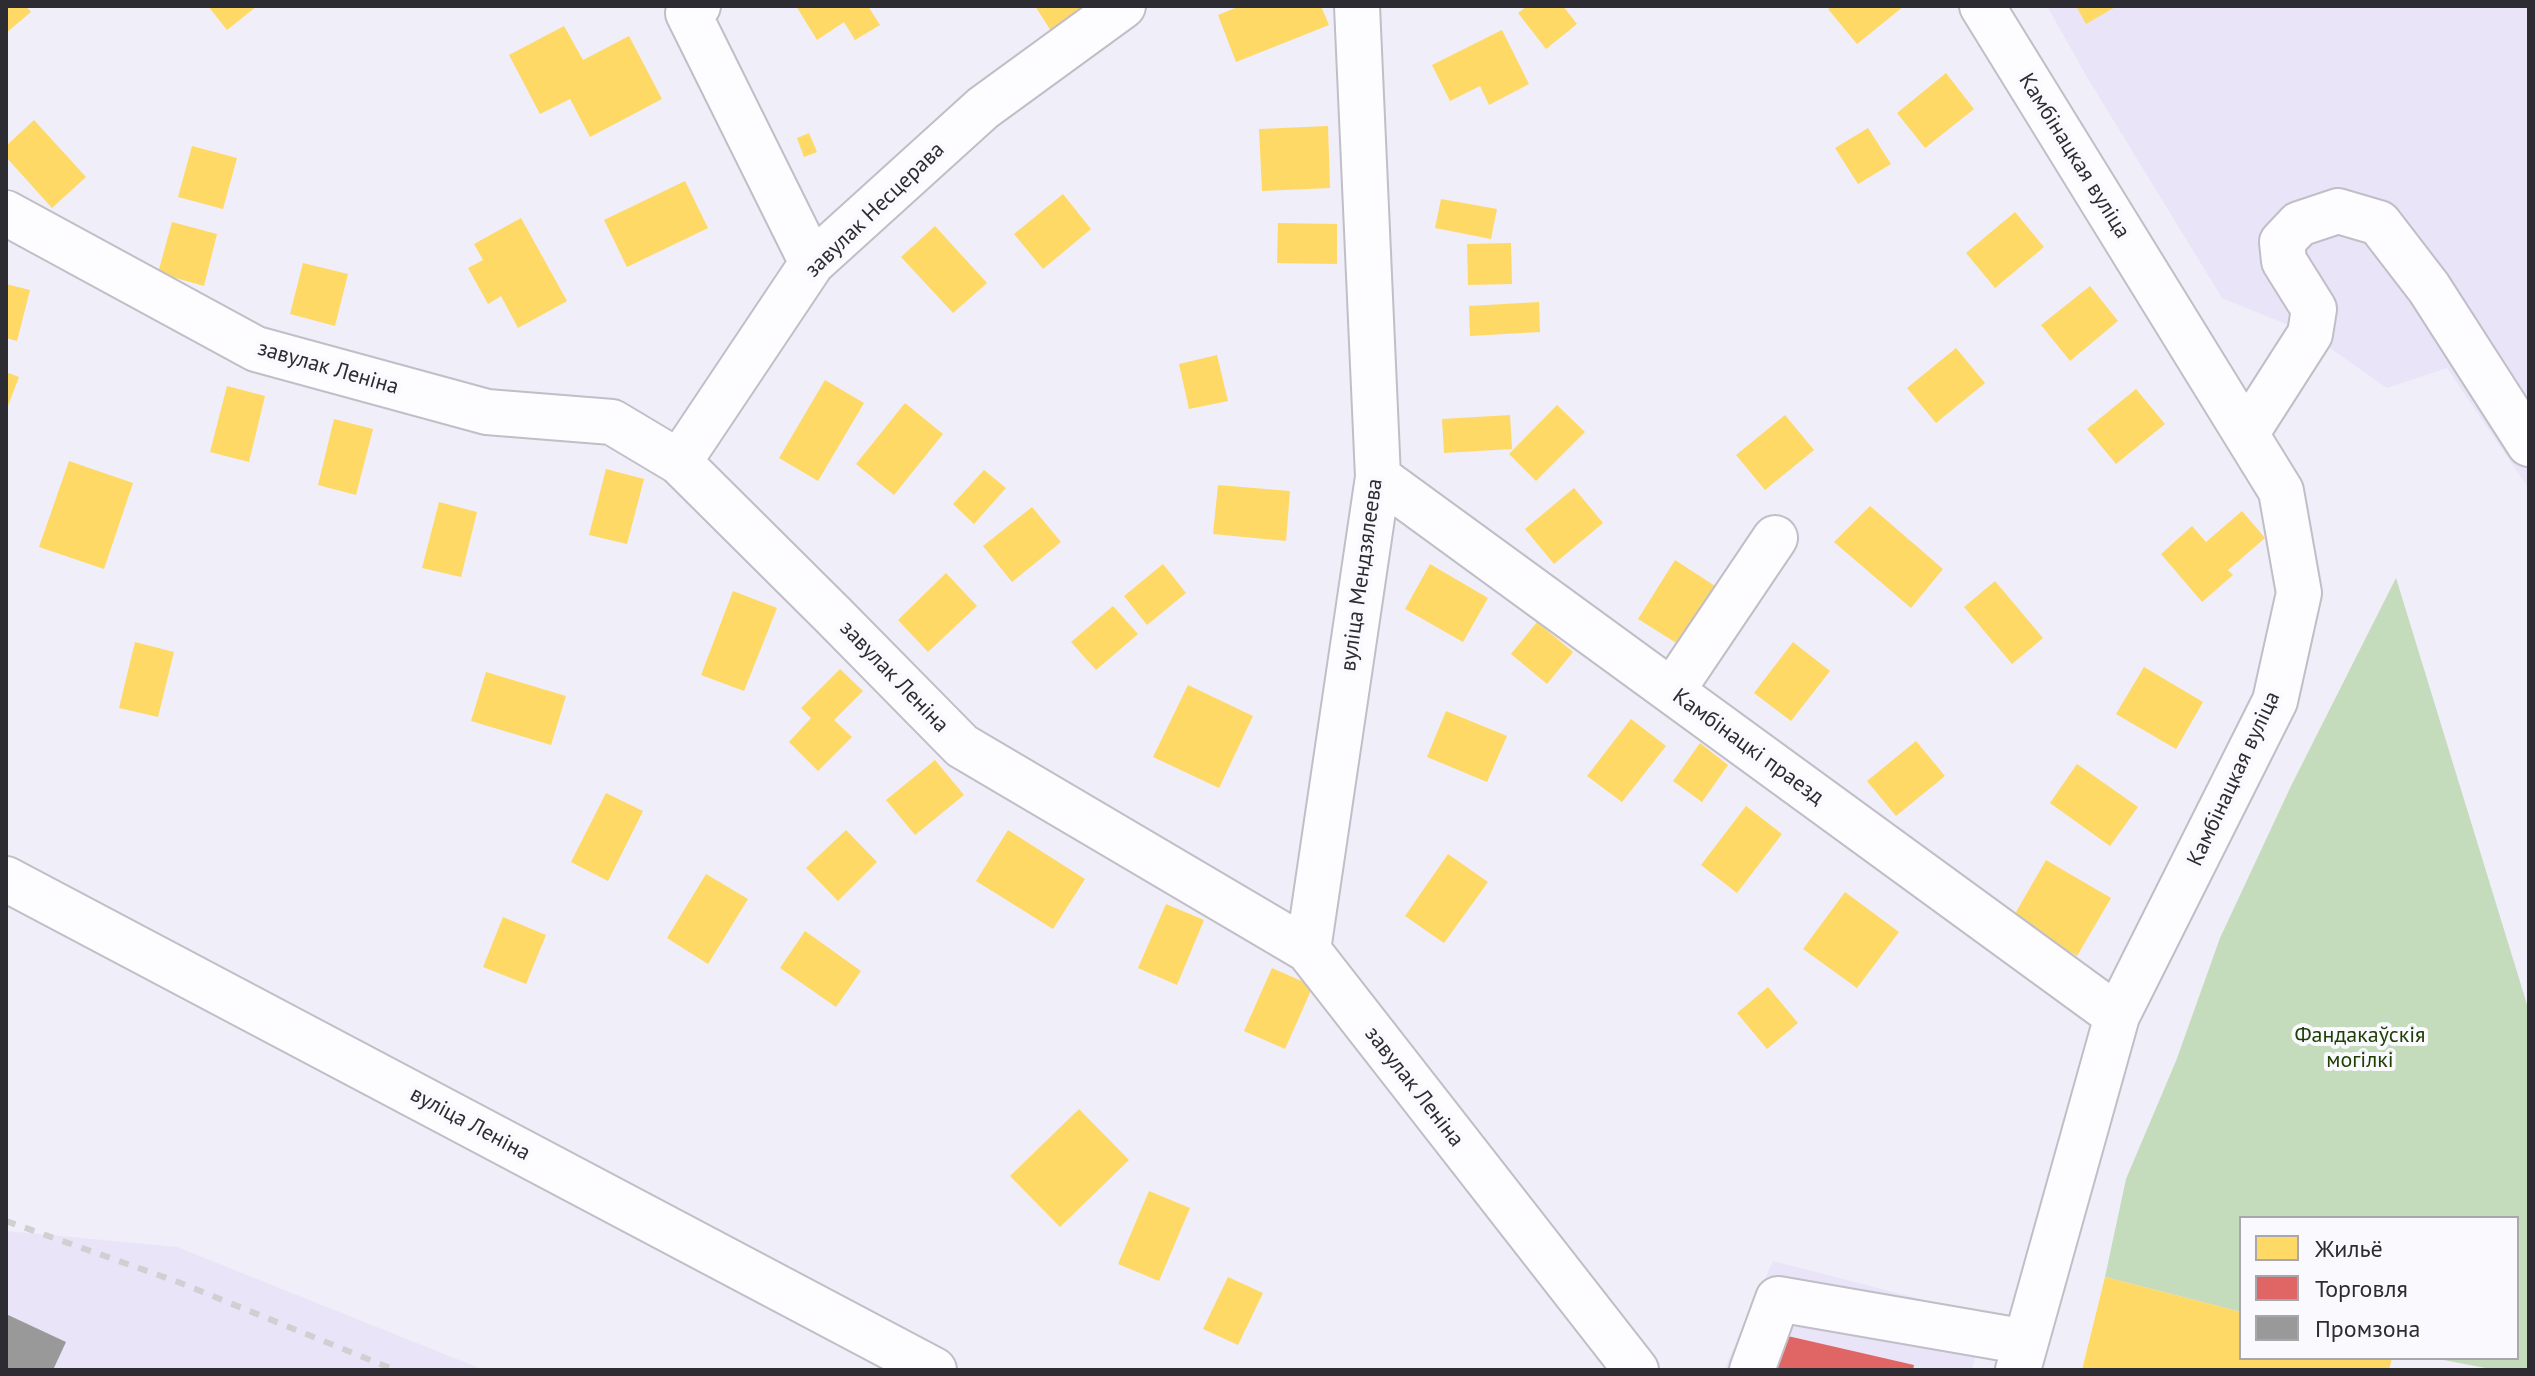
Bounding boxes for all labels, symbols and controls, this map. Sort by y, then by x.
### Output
street label: Камбінацкая вуліца [2013,69,2135,243]
street label: завулак Несцерава [800,137,950,283]
street label: завулак Леніна [254,335,402,401]
street label: вуліца Мендзялеева [1335,477,1389,673]
street label: завулак Леніна [834,616,954,738]
street label: Камбінацкі праезд [1667,683,1829,811]
street label: Камбінацкая вуліца [2182,687,2286,871]
street label: завулак Леніна [1359,1022,1469,1152]
park label: Фандакаўскія могілкі [2294,1023,2426,1074]
street label: вуліца Леніна [405,1081,535,1167]
legend [2239,1216,2519,1360]
text: Жильё [2315,1233,2383,1264]
text: Торговля [2315,1273,2408,1304]
text: Промзона [2315,1313,2420,1344]

